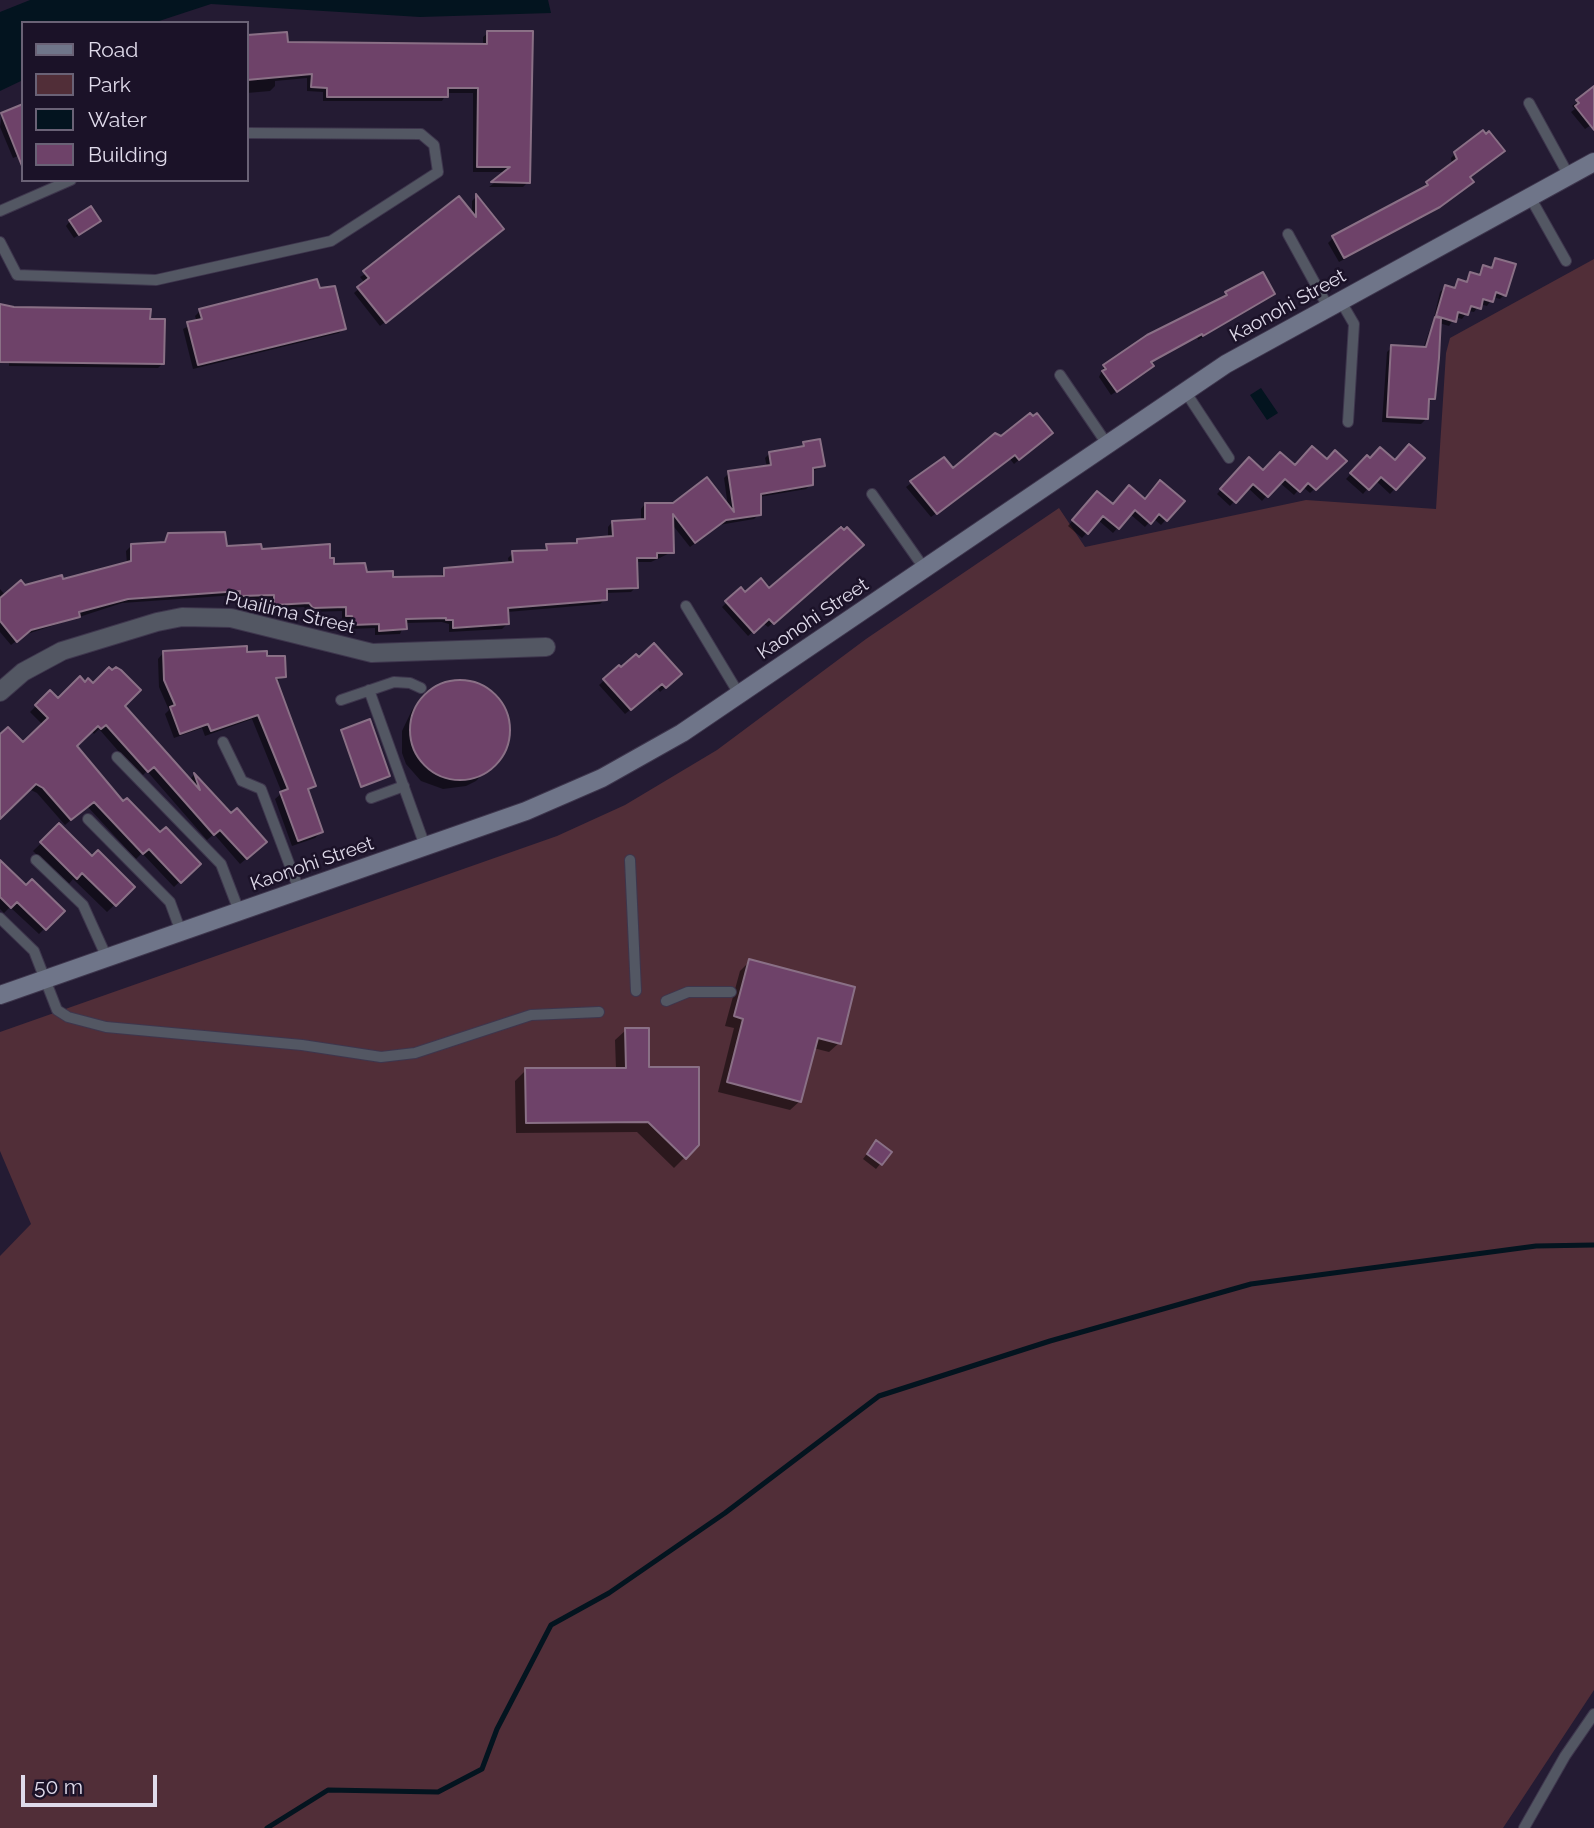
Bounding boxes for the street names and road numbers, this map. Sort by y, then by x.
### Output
street label: Kaonohi Street [1226,265,1350,347]
street label: Kaonohi Street [753,573,873,665]
street label: Puailima Street [223,587,357,639]
street label: Kaonohi Street [247,832,377,896]

